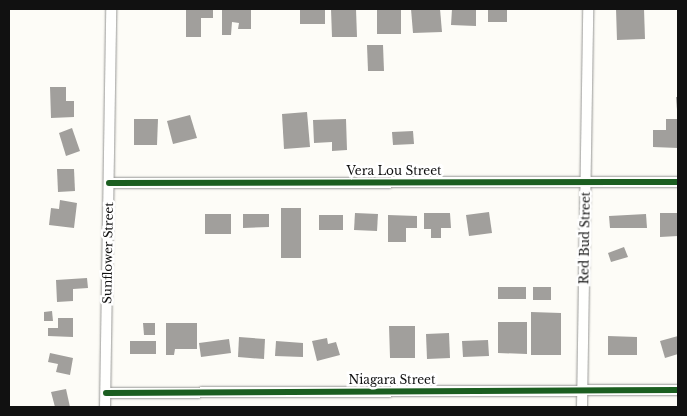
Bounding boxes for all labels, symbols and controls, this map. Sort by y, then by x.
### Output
street label: Vera Lou Street [346,164,442,178]
street label: Red Bud Street [577,192,593,284]
street label: Sunflower Street [100,202,116,304]
street label: Niagara Street [348,373,436,387]

